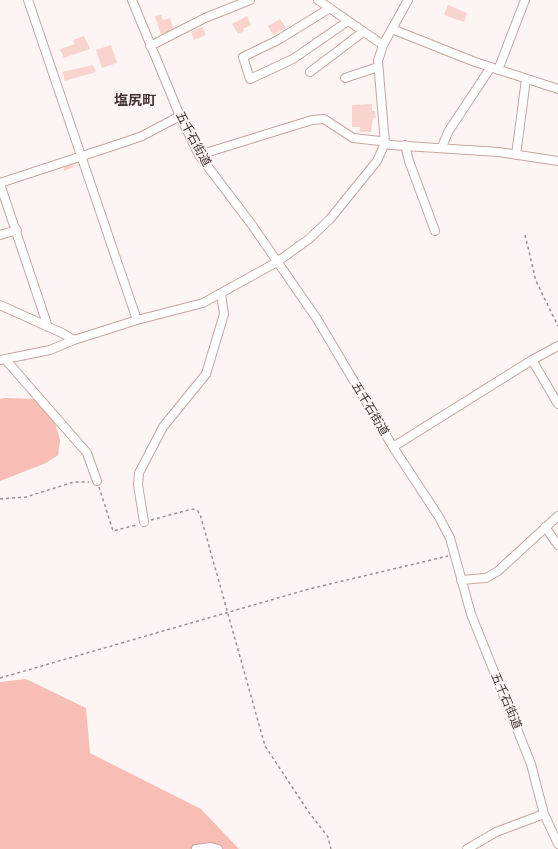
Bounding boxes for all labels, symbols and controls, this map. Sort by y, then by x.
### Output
district label: 塩尻町 [114,93,156,109]
street label: 五千石街道 [173,109,213,169]
street label: 五千石街道 [348,380,392,438]
street label: 五千石街道 [488,671,524,731]

